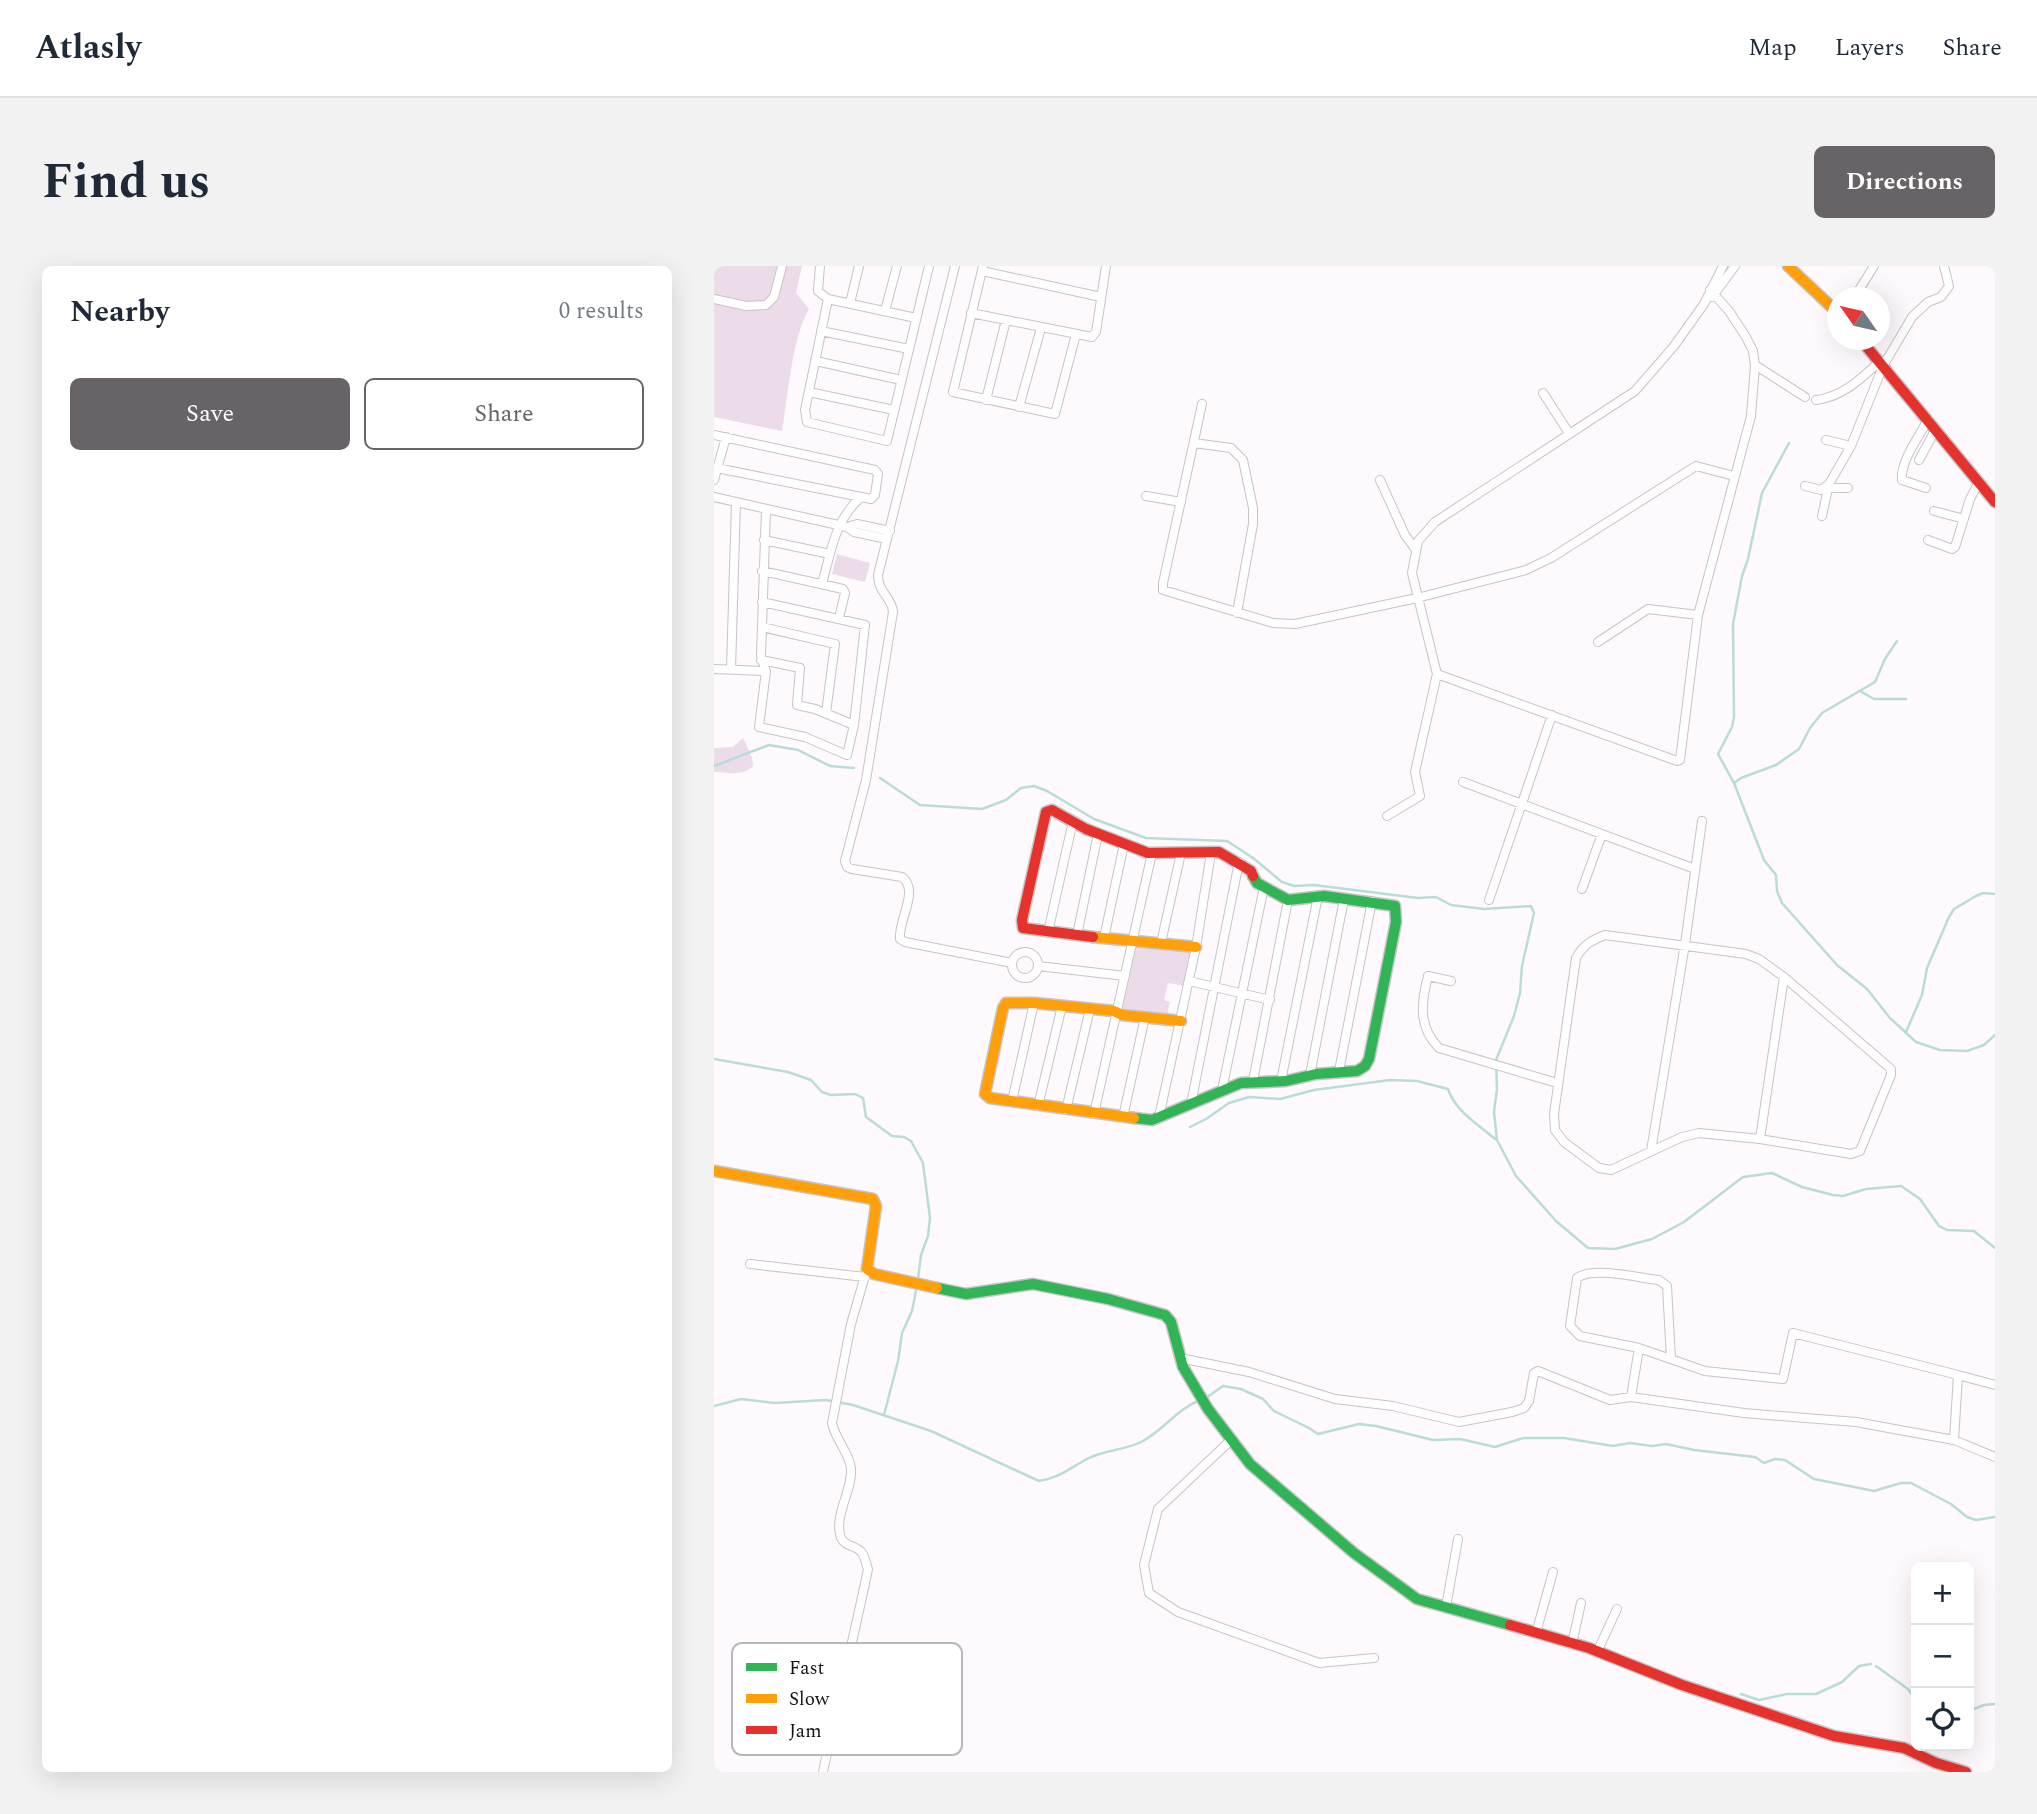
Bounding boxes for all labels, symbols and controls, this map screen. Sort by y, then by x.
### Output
text: Atlasly [35,23,141,73]
text: Map [1748,30,1797,66]
text: Layers [1835,30,1905,66]
text: Share [1943,30,2002,66]
text: Find us [42,145,210,220]
button: Directions [1814,146,1995,218]
north arrow [1827,287,1890,350]
text: Nearby [70,289,169,335]
text: 0 results [559,294,644,329]
button: Save [70,378,350,450]
button: Share [364,378,644,450]
map controls [1911,1562,1974,1751]
button: + [1911,1562,1974,1625]
button: − [1911,1625,1974,1688]
legend [732,1643,962,1755]
text: Fast [789,1654,825,1683]
text: Slow [789,1685,830,1714]
button: locate [1911,1688,1974,1751]
text: Jam [789,1717,821,1746]

